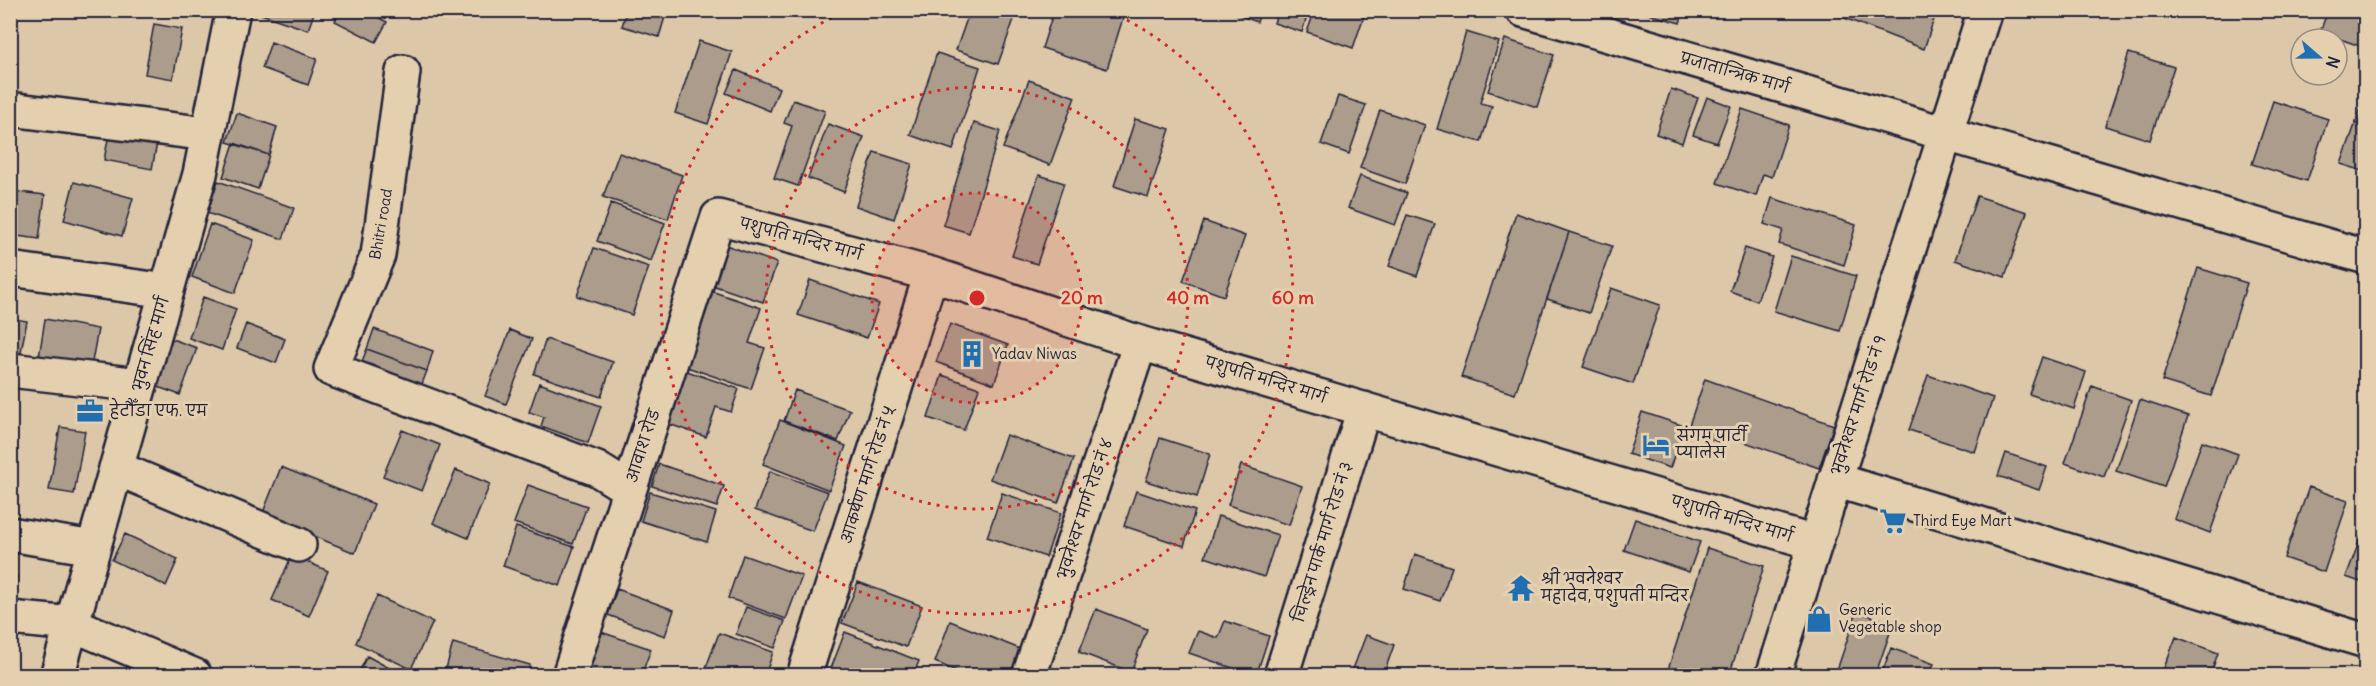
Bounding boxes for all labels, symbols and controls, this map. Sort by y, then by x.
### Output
north arrow [2289,27,2349,87]
street label: प्रजातान्त्रिक मार्ग [1677,46,1793,97]
text: N [2322,54,2344,71]
street label: Bhitri road [365,187,396,261]
street label: पशुपति मन्दिर मार्ग [736,211,866,266]
text: 20 m [1061,286,1103,309]
text: 40 m [1167,286,1209,309]
text: 60 m [1272,286,1314,309]
centre of rings [967,288,987,308]
street label: भुवन सिंह मार्ग [126,293,176,395]
street label: भुवनेश्वर मार्ग रोड नं १ [1823,331,1892,479]
building icon: Yadav Niwas [957,339,987,369]
place label: Yadav Niwas [992,344,1077,363]
street label: पशुपति मन्दिर मार्ग [1201,350,1331,409]
office icon: हेटौँडा एफ. एम [75,396,105,426]
place label: हेटौँडा एफ. एम [109,397,208,420]
street label: आकर्षण मार्ग रोड नं ५ [834,402,899,546]
street label: आवाश रोड [620,405,664,485]
place label: संगम पार्टी प्यालेस [1675,424,1749,462]
hotel icon: संगम पार्टी प्यालेस [1641,430,1671,460]
street label: भुवनेश्वर मार्ग रोड नं ४ [1049,434,1118,583]
street label: चिल्ड्रेन पार्क मार्ग रोड नं ३ [1287,459,1356,625]
street label: पशुपति मन्दिर मार्ग [1667,489,1797,548]
supermarket icon: Third Eye Mart [1878,506,1908,536]
place label: Third Eye Mart [1913,511,2012,530]
place label: श्री भुवनेश्वर महादेव, पशुपती मन्दिर [1540,565,1689,607]
temple icon: श्री भुवनेश्वर महादेव, पशुपती मन्दिर [1506,573,1536,603]
place label: Generic Vegetable shop [1839,600,1942,636]
shop icon: Generic Vegetable shop [1804,604,1834,634]

